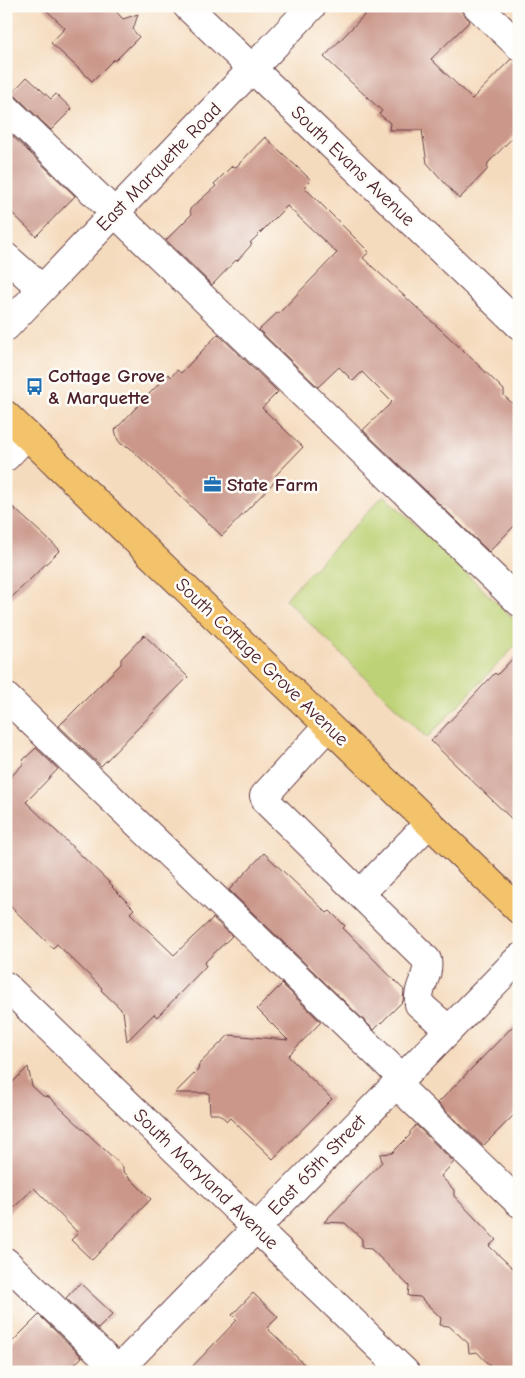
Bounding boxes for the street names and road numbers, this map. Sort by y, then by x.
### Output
street label: East Marquette Road [92,98,226,236]
street label: South Evans Avenue [286,101,420,231]
street label: South Cottage Grove Avenue [171,574,353,750]
street label: South Maryland Avenue [129,1104,283,1254]
street label: East 65th Street [264,1110,371,1220]

